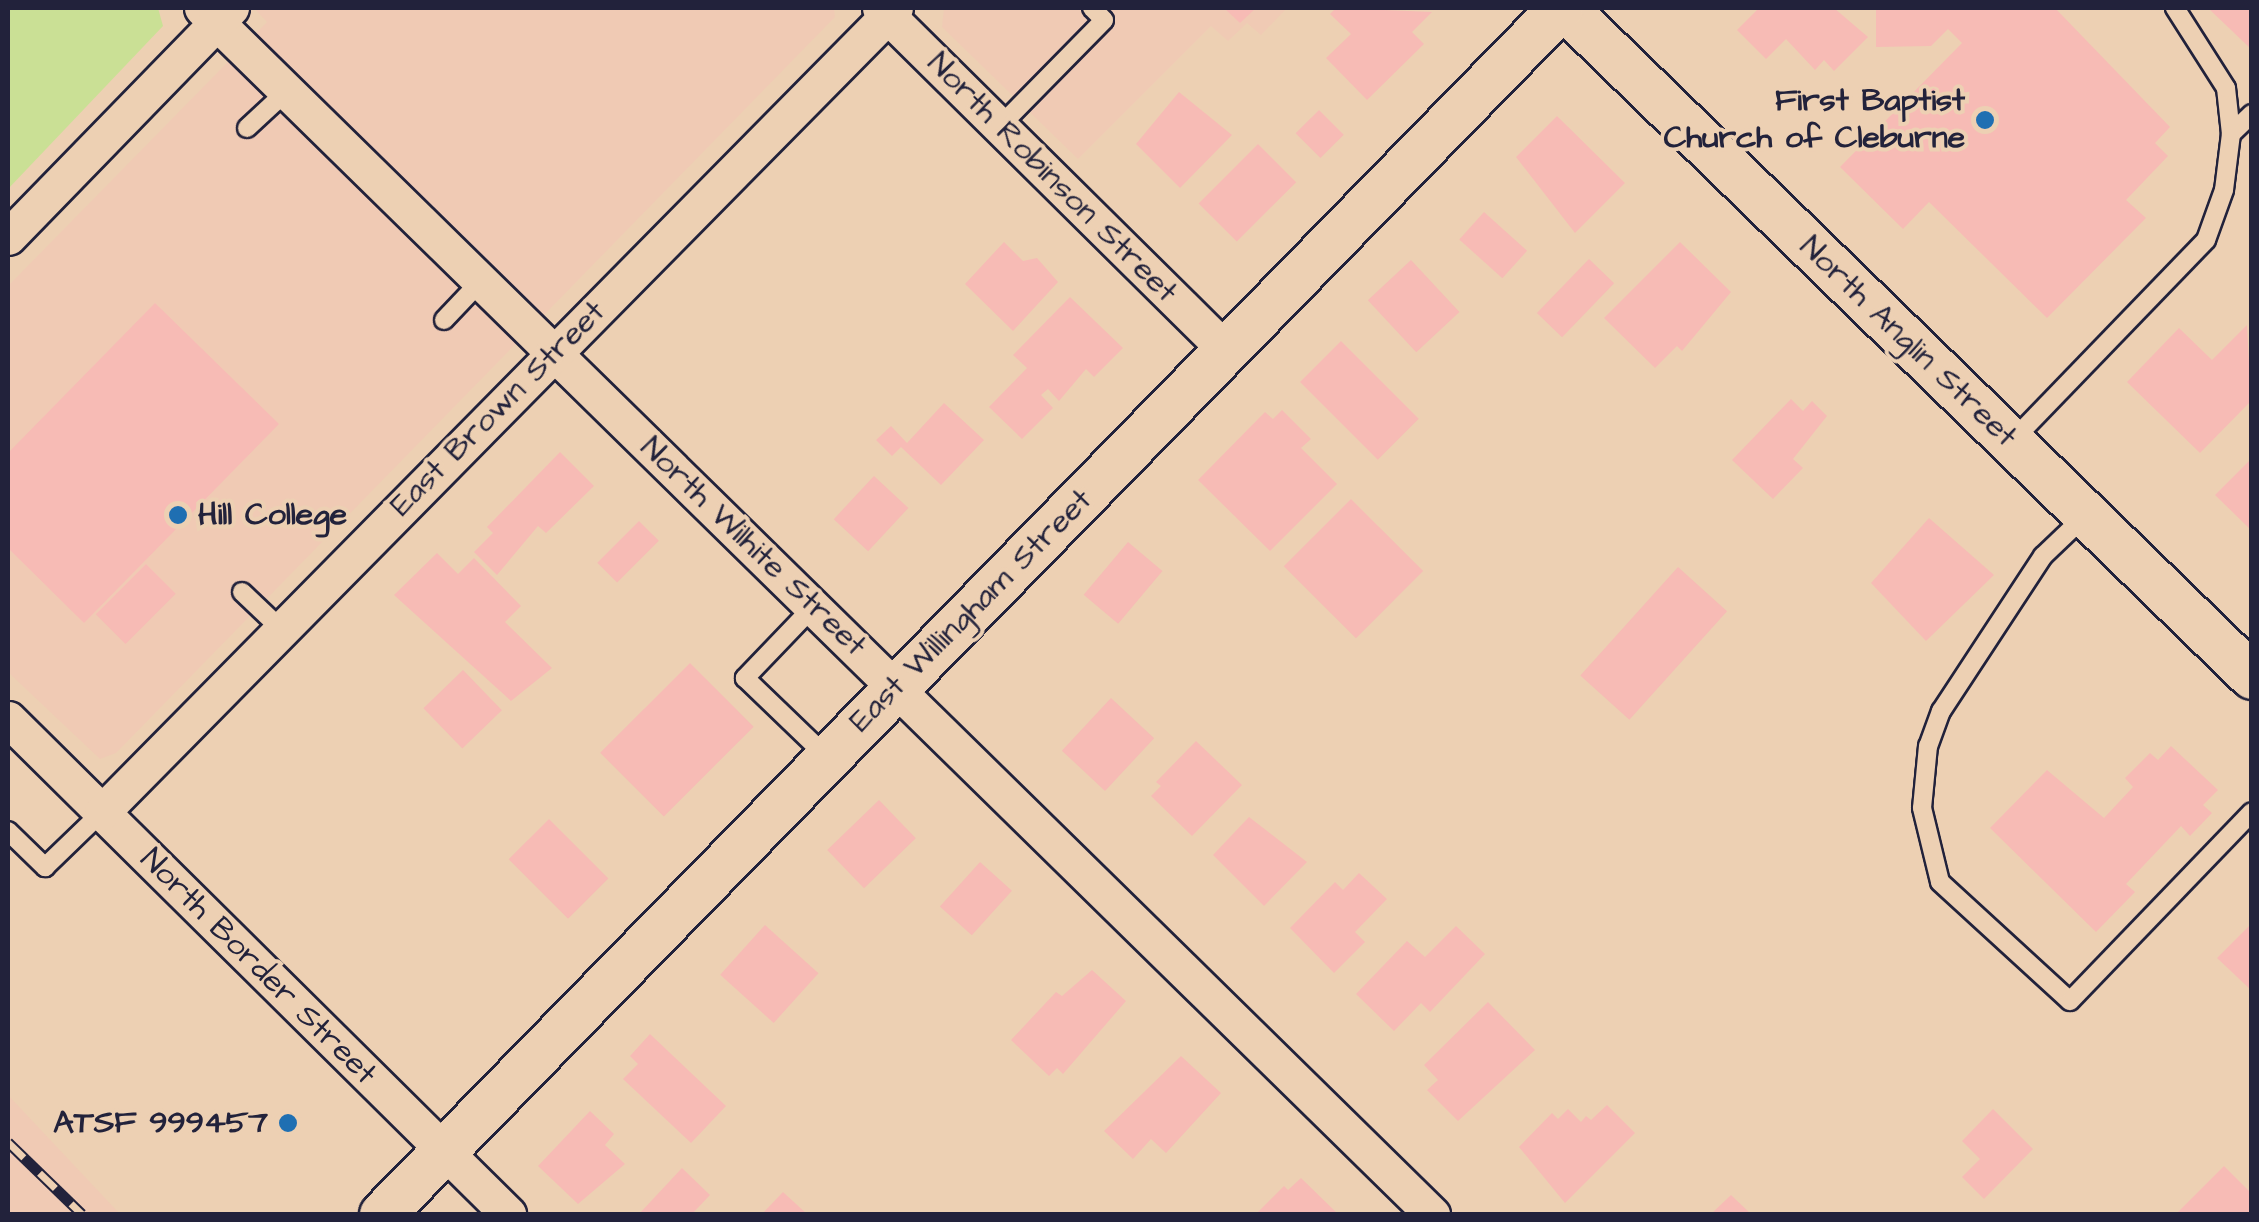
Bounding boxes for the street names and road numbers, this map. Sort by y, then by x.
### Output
street label: North Robinson Street [919,45,1185,311]
street label: North Anglin Street [1791,228,2025,456]
street label: East Brown Street [382,293,614,525]
street label: North Wilhite Street [632,429,874,665]
street label: East Willingham Street [841,481,1101,741]
street label: North Border Street [132,841,384,1093]

